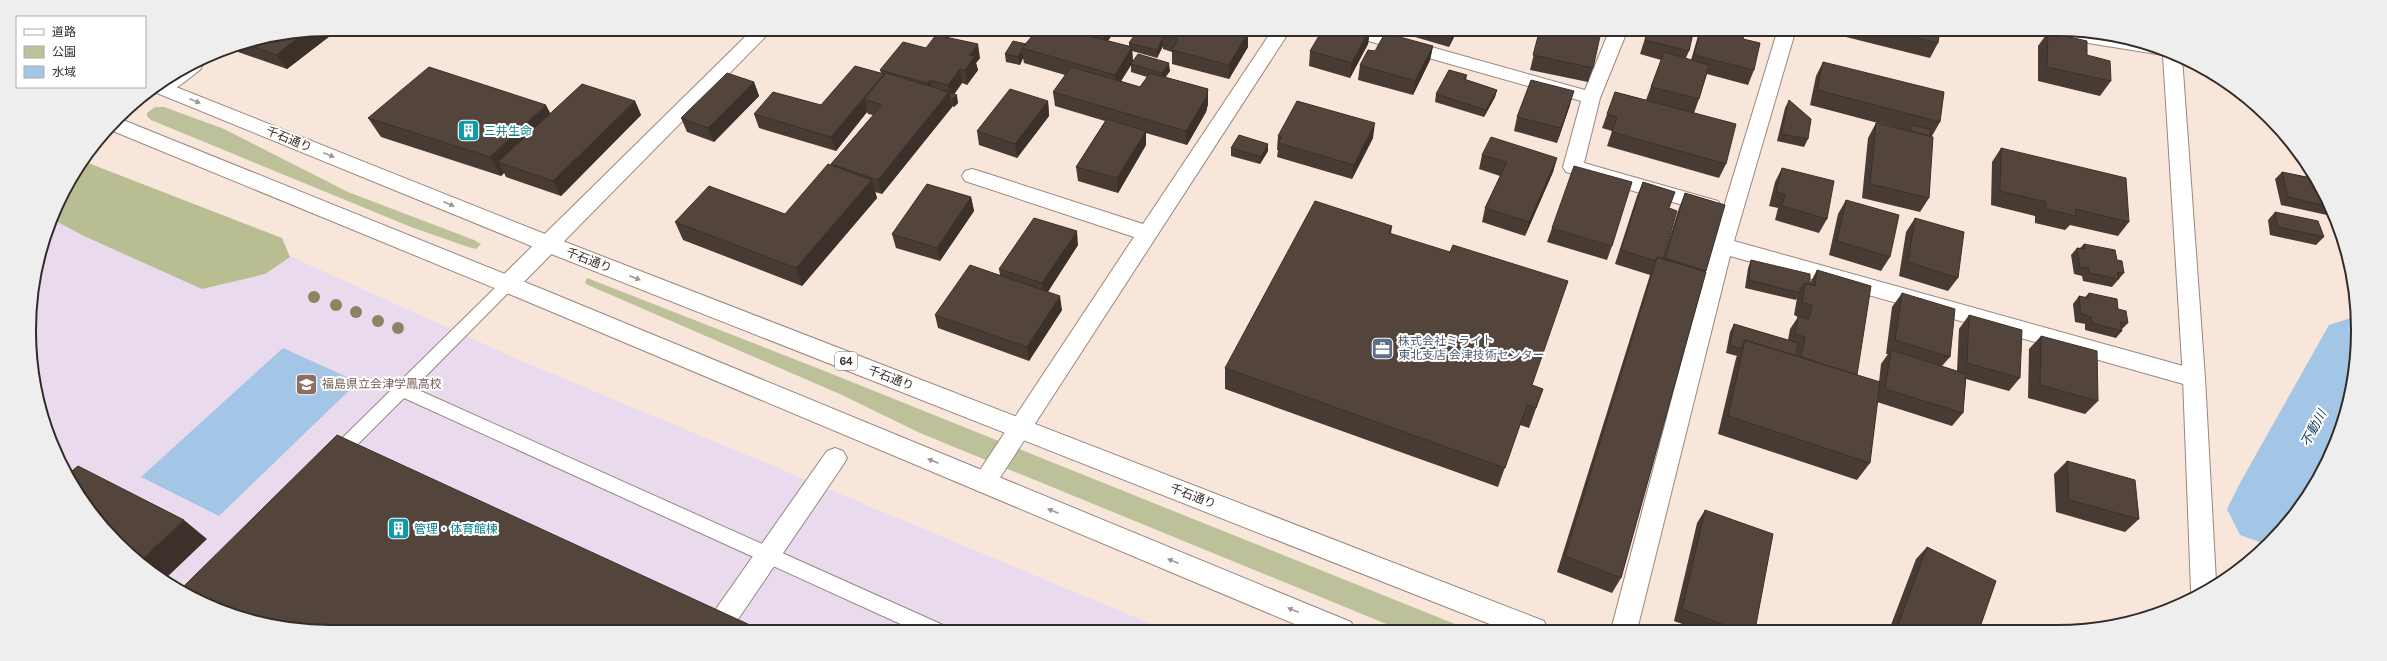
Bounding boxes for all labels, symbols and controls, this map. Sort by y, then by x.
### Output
legend [16,16,146,88]
text: 道路 [52,25,76,39]
text: 公園 [52,45,76,59]
text: 水域 [52,65,76,79]
one-way arrow [190,99,202,105]
building icon: 三井生命 [456,118,482,144]
street label: 千石通り [264,124,314,154]
place label: 三井生命 [484,124,532,138]
one-way arrow [323,153,335,159]
one-way arrow [444,202,456,208]
street label: 千石通り [564,245,614,275]
one-way arrow [629,276,641,282]
place label: 株式会社ミライト 東北支店 会津技術センター [1398,334,1545,362]
office icon: 株式会社ミライト 東北支店 会津技術センター [1369,335,1395,361]
road number: 64 [835,352,857,370]
street label: 千石通り [866,363,916,393]
school or university icon: 福島県立会津学鳳高校 [294,371,320,397]
place label: 福島県立会津学鳳高校 [322,377,442,391]
water label: 不動川 [2298,406,2330,449]
one-way arrow [927,458,938,464]
street label: 千石通り [1168,481,1218,511]
one-way arrow [1047,508,1058,514]
building icon: 管理・体育館棟 [385,516,411,542]
place label: 管理・体育館棟 [414,522,498,536]
one-way arrow [1166,557,1178,563]
one-way arrow [1286,607,1298,613]

